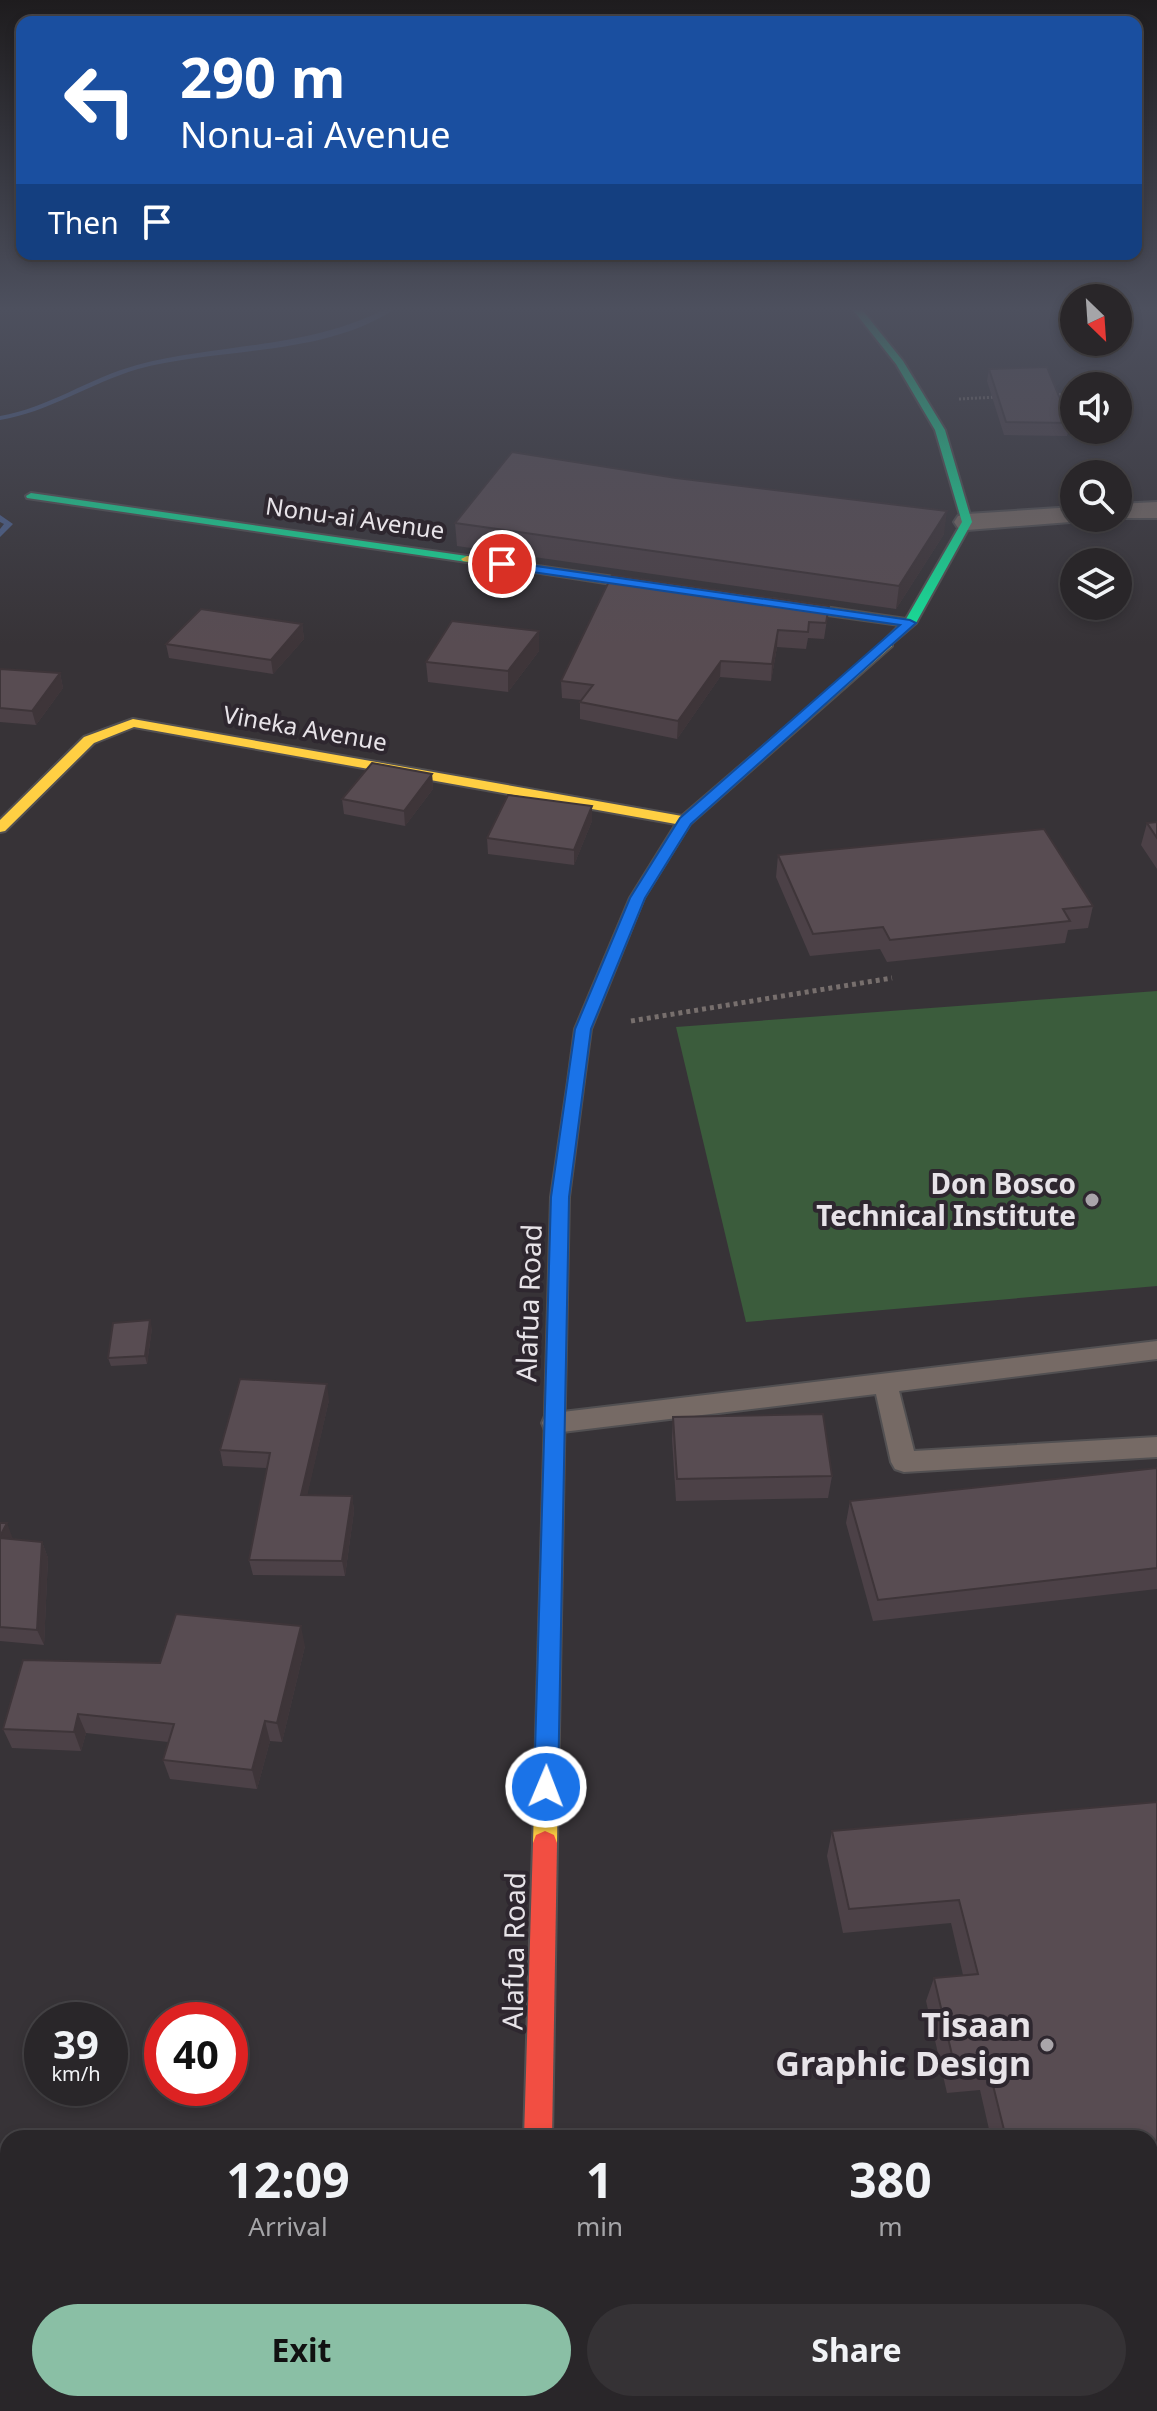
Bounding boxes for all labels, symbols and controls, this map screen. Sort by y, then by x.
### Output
text: 290 m [180,38,345,114]
icon: left [48,48,152,152]
text: Nonu-ai Avenue [180,110,450,159]
icon: arrive [135,200,179,244]
text: Then [48,202,119,243]
north arrow [1060,284,1132,356]
map controls [1060,284,1132,620]
button: sound [1060,372,1132,444]
button: search [1060,460,1132,532]
street label: Nonu-ai Avenue [264,489,447,546]
pin [468,530,536,598]
icon: arrive [480,542,524,586]
button: layers [1060,548,1132,620]
street label: Vineka Avenue [221,697,390,758]
place label: Don Bosco Technical Institute [816,1164,1076,1234]
marker: Don Bosco Technical Institute [1083,1191,1101,1209]
street label: Alafua Road [506,1223,550,1383]
position arrow [504,1745,588,1829]
street label: Alafua Road [493,1872,533,2030]
place label: Tisaan Graphic Design [775,2001,1031,2086]
speed limit sign: 40 [144,2002,248,2106]
text: 39 [53,2016,99,2071]
marker: Tisaan Graphic Design [1038,2036,1056,2054]
text: km/h [51,2060,101,2087]
text: 12:09 [226,2147,350,2212]
text: 1 [586,2147,613,2212]
text: 380 [849,2147,932,2212]
text: Arrival [248,2208,328,2244]
text: min [576,2208,623,2244]
text: m [878,2208,903,2244]
button: Exit [32,2304,571,2396]
button: Share [587,2304,1126,2396]

